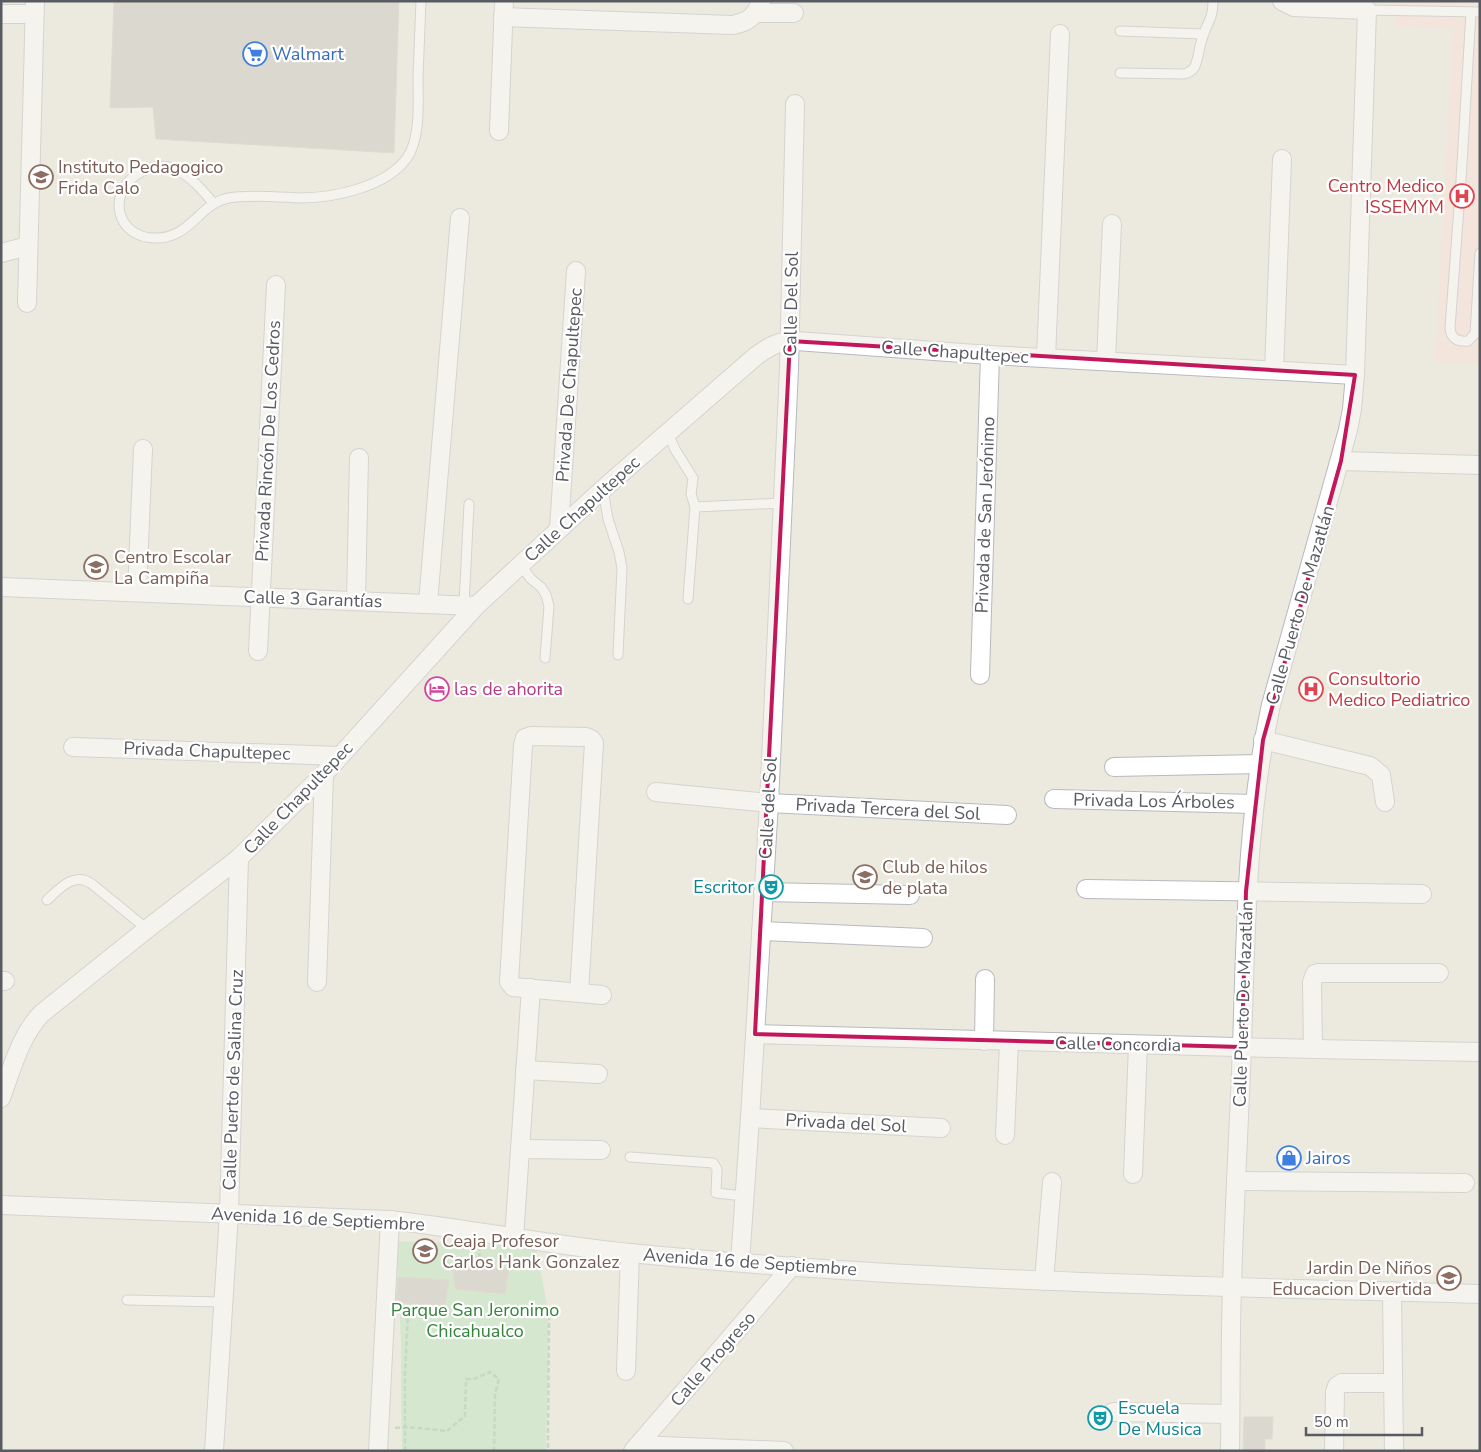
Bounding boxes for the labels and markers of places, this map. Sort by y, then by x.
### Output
supermarket icon: Walmart [242,41,268,67]
place label: Walmart [272,42,345,66]
place label: Instituto Pedagogico Frida Calo [58,155,223,200]
school or university icon: Instituto Pedagogico Frida Calo [28,164,54,190]
place label: Centro Medico ISSEMYM [1328,174,1444,219]
hospital icon: Centro Medico ISSEMYM [1449,183,1475,209]
place label: Centro Escolar La Campiña [114,545,232,590]
school or university icon: Centro Escolar La Campiña [83,554,109,580]
place label: Consultorio Medico Pediatrico [1328,667,1470,712]
hotel icon: las de ahorita [424,676,450,702]
hospital icon: Consultorio Medico Pediatrico [1298,676,1324,702]
place label: las de ahorita [454,677,563,701]
place label: Club de hilos de plata [882,855,988,900]
school or university icon: Club de hilos de plata [852,864,878,890]
theatre icon: Escritor [758,874,784,900]
place label: Escritor [693,875,755,899]
shop icon: Jairos [1276,1145,1302,1171]
place label: Jairos [1305,1146,1351,1170]
place label: Ceaja Profesor Carlos Hank Gonzalez [442,1229,620,1274]
school or university icon: Ceaja Profesor Carlos Hank Gonzalez [412,1238,438,1264]
place label: Jardin De Niños Educacion Divertida [1272,1256,1432,1301]
school or university icon: Jardin De Niños Educacion Divertida [1436,1265,1462,1291]
place label: Escuela De Musica [1118,1396,1202,1441]
theatre icon: Escuela De Musica [1087,1405,1113,1431]

